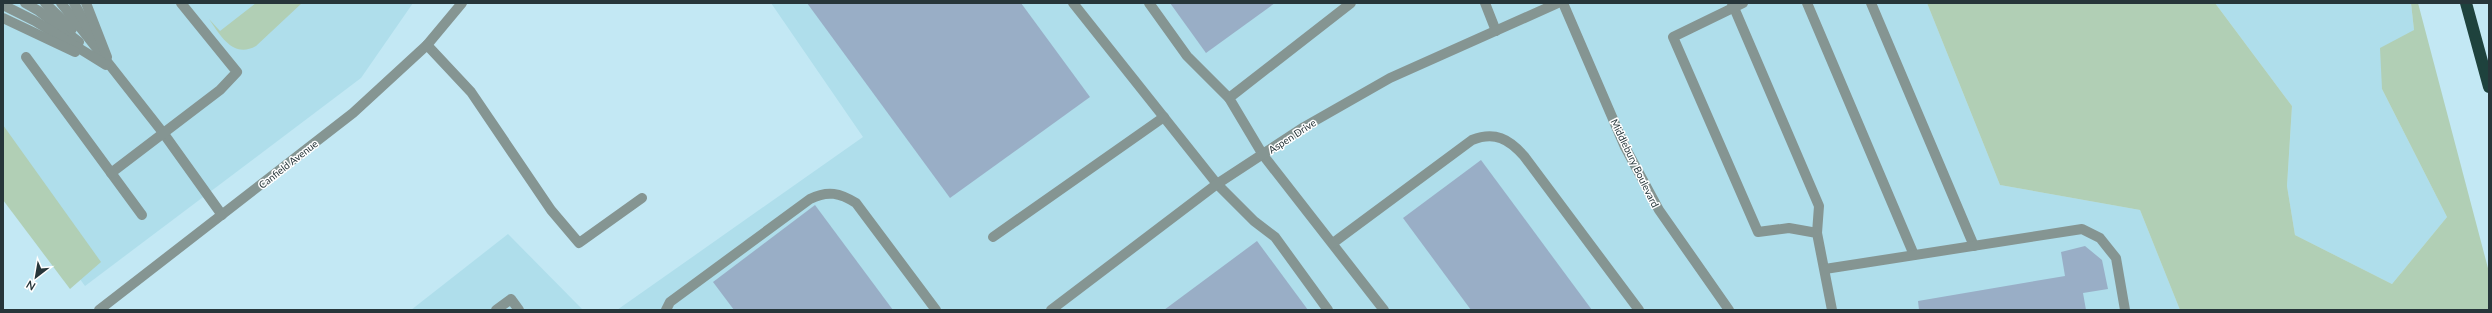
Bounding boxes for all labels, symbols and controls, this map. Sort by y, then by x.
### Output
street label: Aspen Drive [1266,116,1318,156]
street label: Middlebury Boulevard [1608,117,1662,209]
street label: Canfield Avenue [256,137,320,191]
north arrow [16,257,56,297]
text: N [24,278,38,294]

